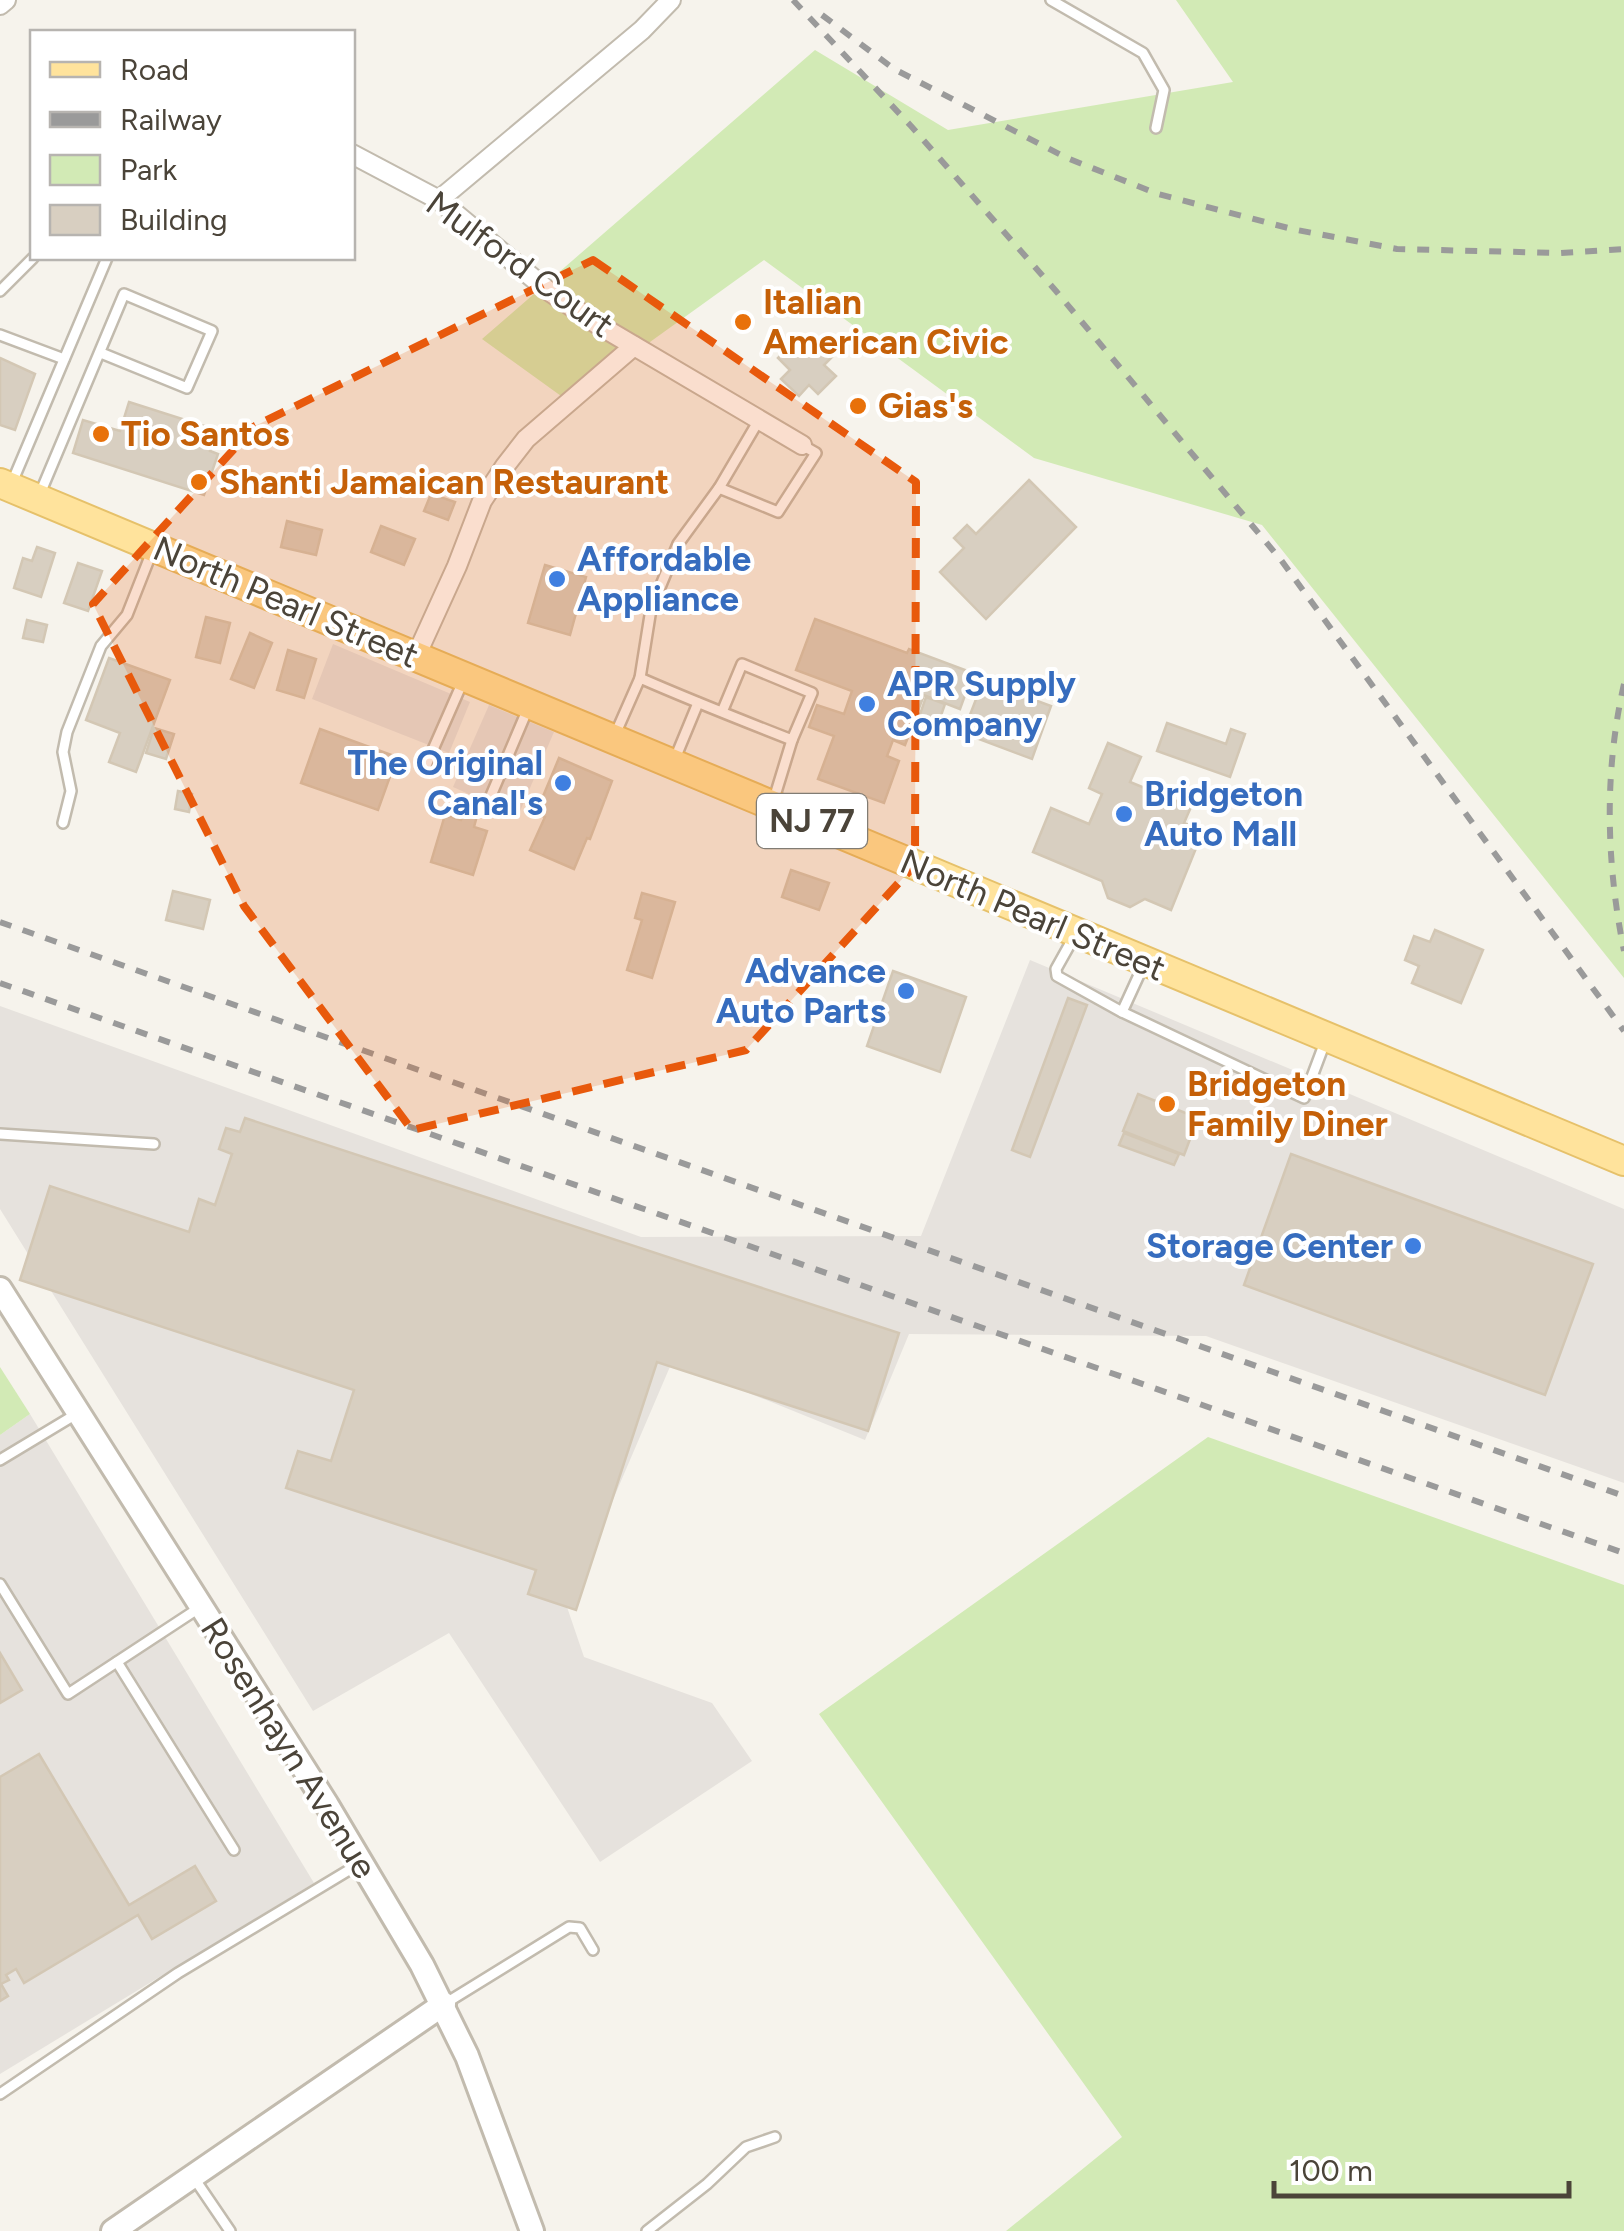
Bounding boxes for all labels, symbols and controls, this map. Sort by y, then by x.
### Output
legend [30,30,355,260]
text: Road [120,51,189,88]
text: Railway [120,101,222,138]
text: Park [120,151,178,188]
street label: Mulford Court [418,182,622,346]
text: Building [120,201,228,238]
place label: Italian American Civic [763,281,1009,363]
marker: Italian American Civic [732,311,754,333]
place label: Gias's [878,385,973,427]
marker: Gias's [847,395,869,417]
place label: Tio Santos [121,413,289,455]
marker: Tio Santos [90,423,112,445]
place label: Shanti Jamaican Restaurant [219,461,669,503]
marker: Shanti Jamaican Restaurant [188,471,210,493]
street label: North Pearl Street [147,527,425,677]
place label: Affordable Appliance [577,538,751,620]
marker: Affordable Appliance [546,568,568,590]
place label: APR Supply Company [887,663,1077,745]
marker: APR Supply Company [856,693,878,715]
place label: The Original Canal's [348,742,543,824]
marker: The Original Canal's [552,772,574,794]
place label: Bridgeton Auto Mall [1144,773,1303,855]
road number: NJ 77 [757,794,867,848]
marker: Bridgeton Auto Mall [1113,803,1135,825]
street label: North Pearl Street [894,840,1172,990]
place label: Advance Auto Parts [716,950,886,1032]
marker: Advance Auto Parts [895,980,917,1002]
place label: Bridgeton Family Diner [1187,1063,1388,1145]
marker: Bridgeton Family Diner [1156,1093,1178,1115]
place label: Storage Center [1146,1225,1393,1267]
marker: Storage Center [1402,1235,1424,1257]
street label: Rosenhayn Avenue [192,1610,386,1886]
scale bar [1274,2136,1569,2198]
text: 100 m [1289,2152,1373,2189]

